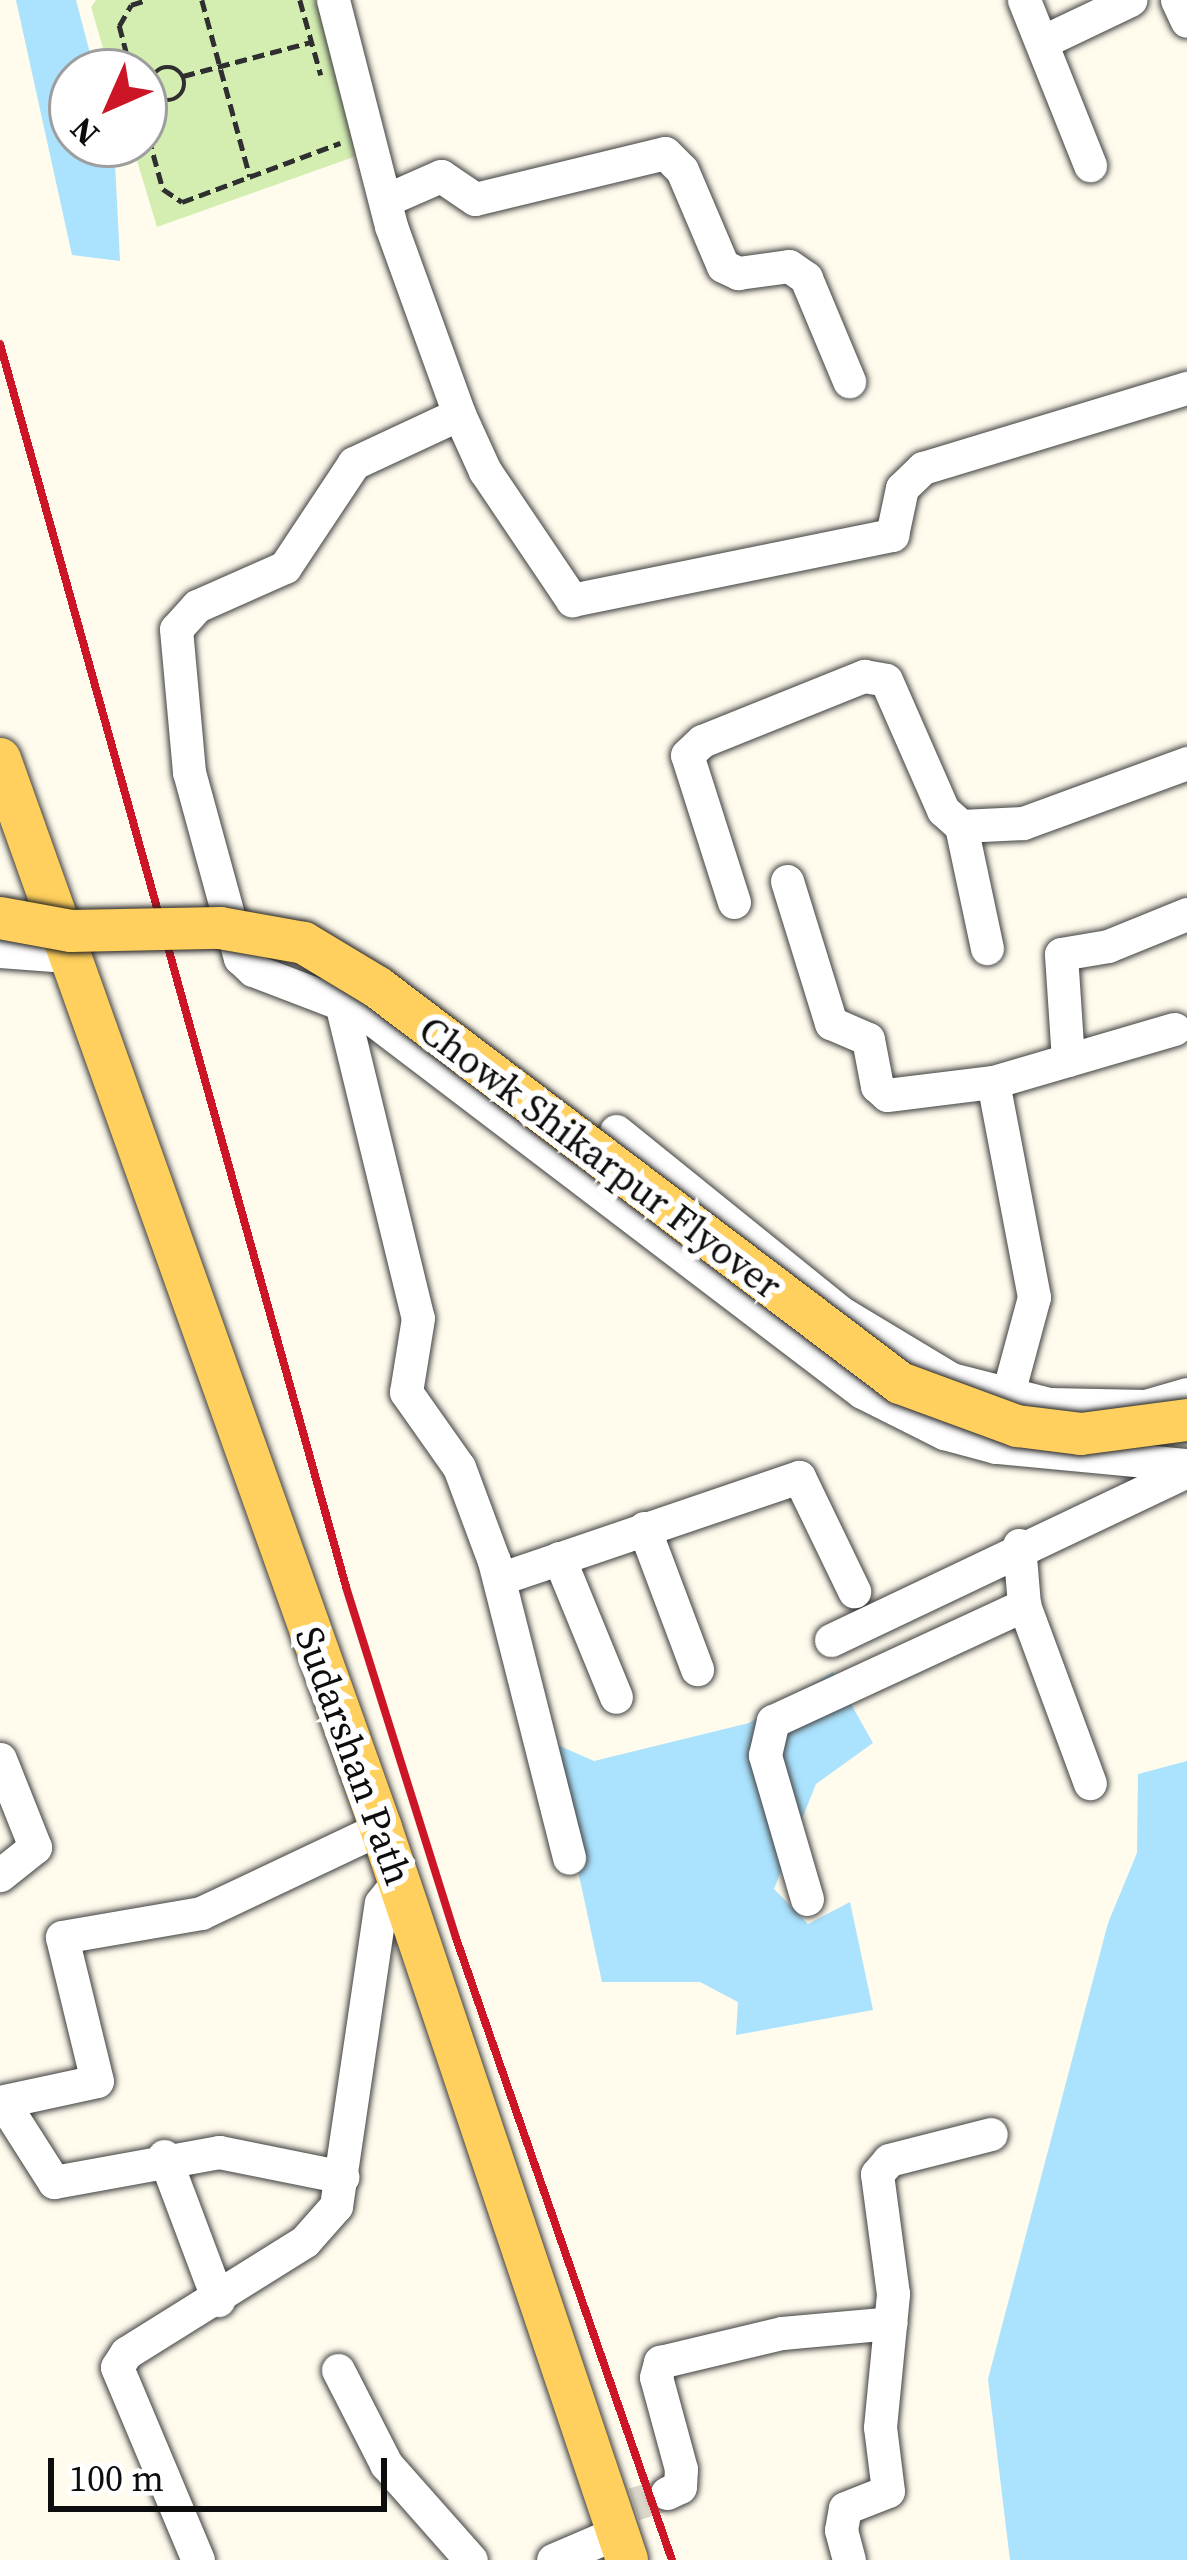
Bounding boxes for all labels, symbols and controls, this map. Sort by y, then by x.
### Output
north arrow [48,48,168,168]
text: N [60,107,109,156]
street label: Chowk Shikarpur Flyover [410,1006,790,1310]
street label: Sudarshan Path [285,1621,421,1891]
scale bar [54,2434,393,2508]
text: 100 m [69,2454,164,2503]

